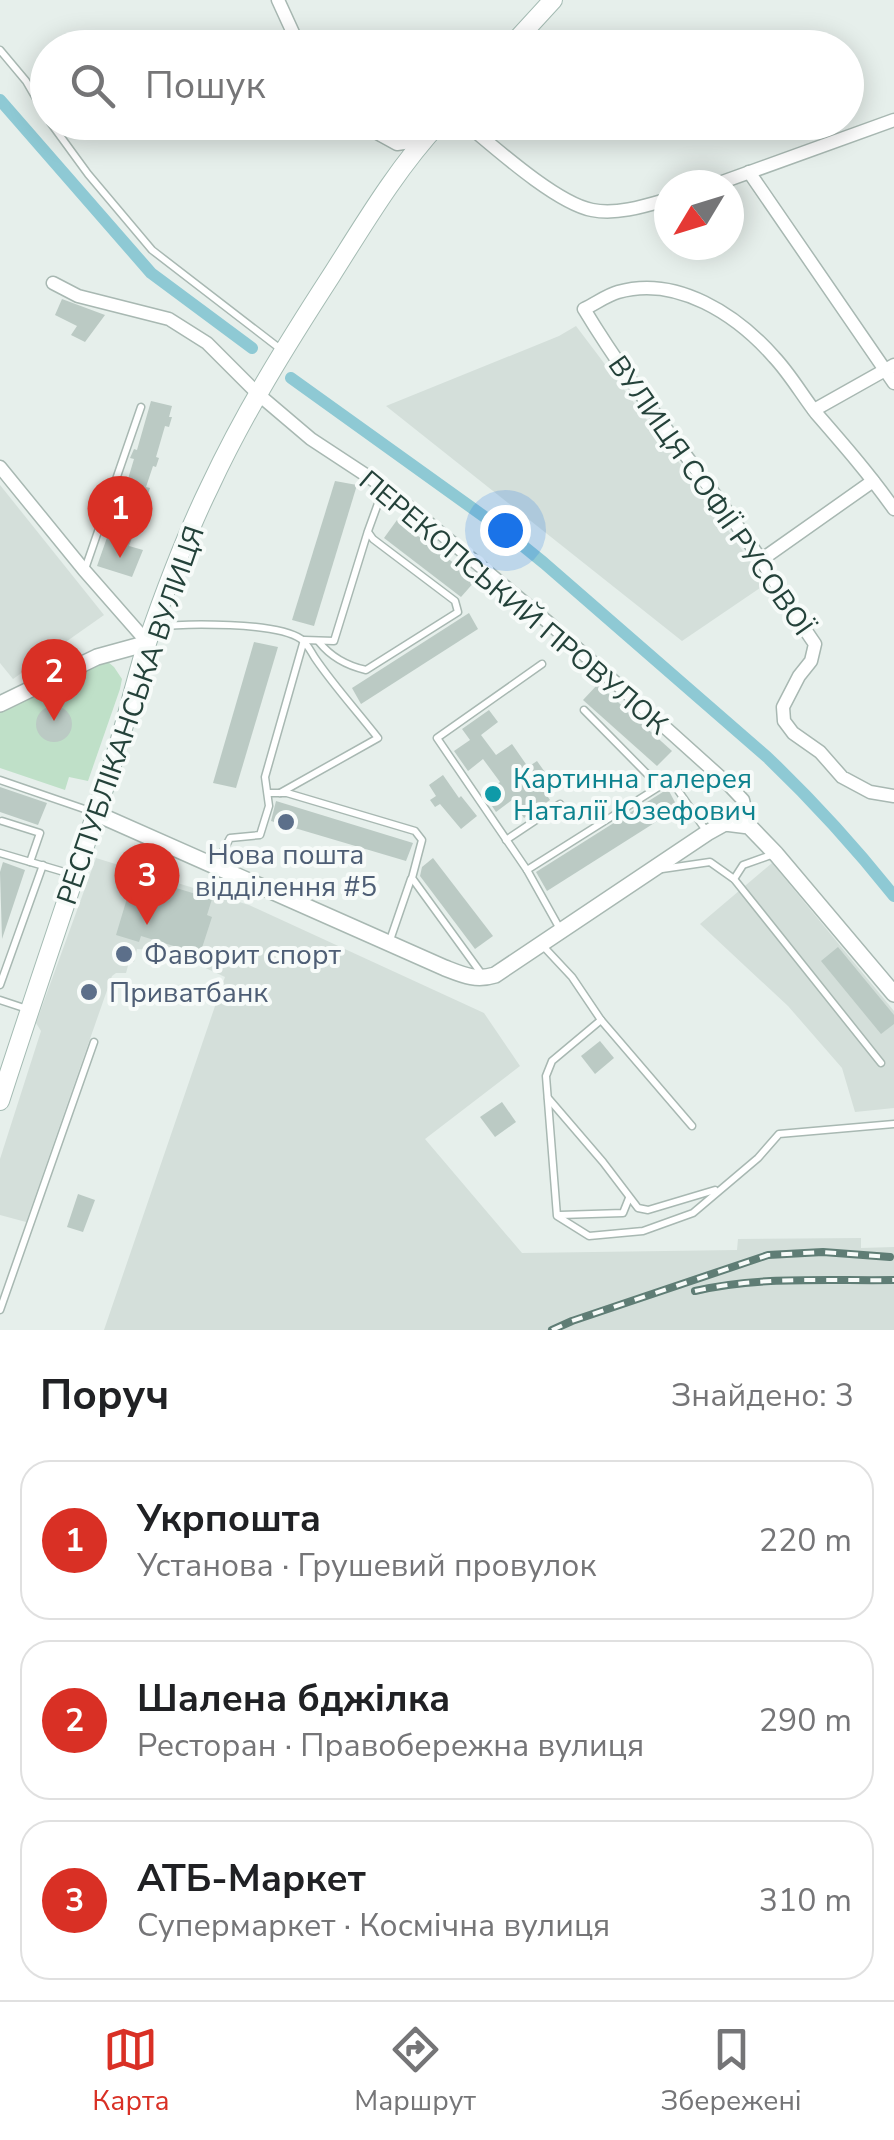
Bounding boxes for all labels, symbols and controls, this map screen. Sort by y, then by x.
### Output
search box [30,30,864,140]
icon: search [65,58,120,113]
text: Пошук [145,60,266,111]
north arrow [654,170,744,260]
street label: ВУЛИЦЯ СОФІЇ РУСОВОЇ [599,348,822,644]
street label: ПЕРЕКОПСЬКИЙ ПРОВУЛОК [351,462,676,743]
pin: 1 [88,476,152,558]
your location [480,505,531,556]
street label: РЕСПУБЛІКАНСЬКА ВУЛИЦЯ [48,521,214,910]
pin: 2 [22,638,86,721]
place label: Картинна галерея Наталії Юзефович [513,760,756,830]
marker: Картинна галерея Наталії Юзефович [482,783,504,805]
marker: Нова пошта відділення #5 [275,811,297,833]
place label: Нова пошта відділення #5 [195,836,377,906]
pin: 3 [114,842,180,925]
place label: Фаворит спорт [144,936,342,974]
marker: Фаворит спорт [113,943,135,965]
place label: Приватбанк [109,974,268,1012]
marker: Приватбанк [78,981,100,1003]
text: Поруч [40,1367,169,1424]
text: Знайдено: 3 [671,1374,854,1417]
text: Укрпошта [137,1493,321,1544]
text: 1 [65,1519,84,1562]
text: 220 m [759,1519,852,1562]
text: Установа · Грушевий провулок [137,1544,596,1587]
text: Шалена бджілка [137,1673,450,1724]
text: 2 [65,1699,84,1742]
text: 290 m [759,1699,852,1742]
text: Ресторан · Правобережна вулиця [137,1724,644,1767]
text: АТБ-Маркет [137,1853,366,1904]
text: 3 [65,1879,84,1922]
text: 310 m [759,1879,852,1922]
text: Супермаркет · Космічна вулиця [137,1904,610,1947]
tab: Карта [92,2022,170,2120]
tab: Маршрут [354,2022,476,2120]
tab: Збережені [661,2022,802,2120]

